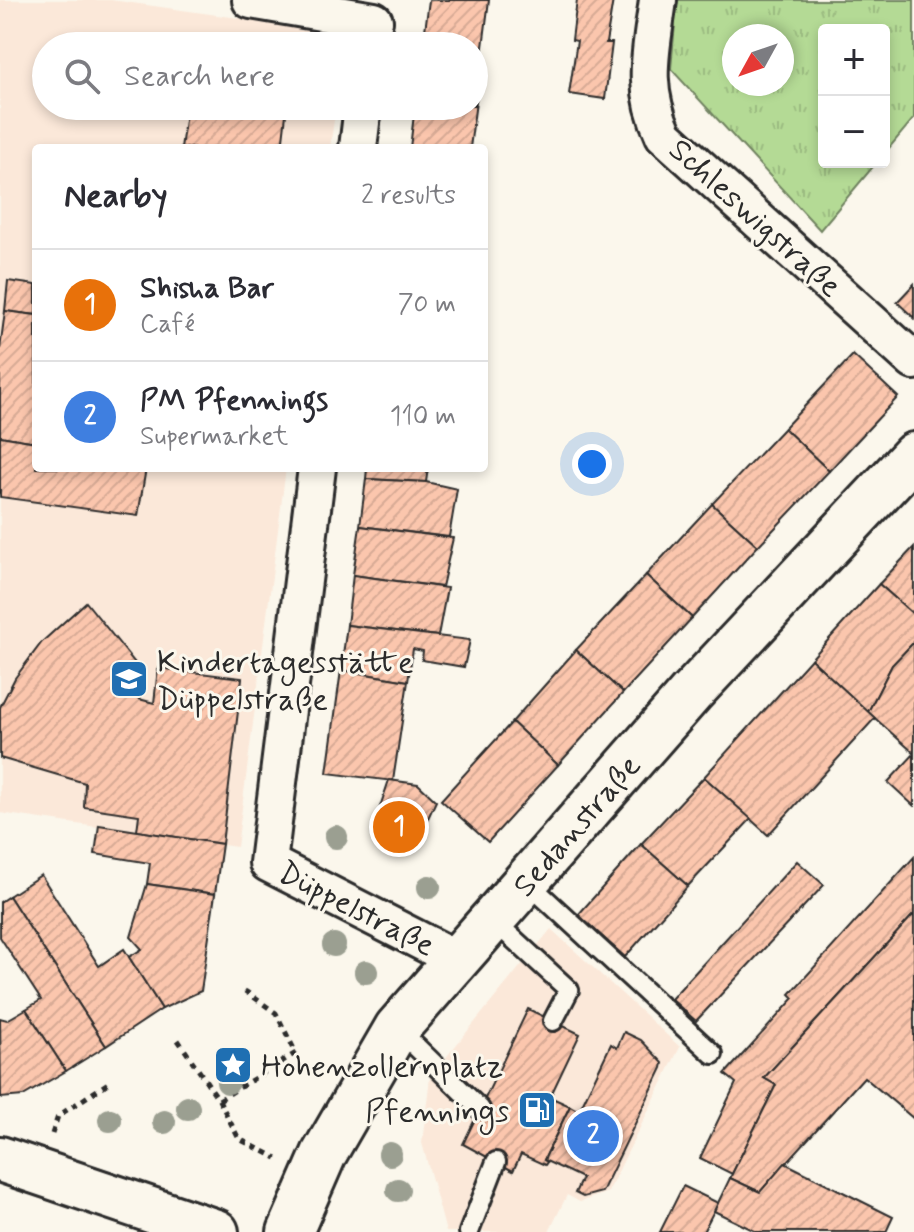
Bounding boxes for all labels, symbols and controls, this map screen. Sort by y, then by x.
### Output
north arrow [722,24,794,96]
map controls [818,24,890,168]
button: + [818,24,890,96]
search box [32,32,488,120]
icon: search [60,54,104,98]
text: Search here [124,57,275,96]
button: − [818,96,890,168]
street label: Schleswigstraße [659,130,850,307]
text: Nearby [64,174,168,219]
text: 2 results [361,179,456,213]
text: Shisha Bar [140,269,274,308]
text: 1 [84,288,96,322]
text: 70 m [398,288,456,322]
text: Café [140,308,195,342]
text: PM Pfennings [140,381,328,420]
text: 2 [84,400,96,434]
text: 110 m [390,400,456,434]
text: Supermarket [140,420,288,454]
your location [572,444,612,484]
place label: Kindertagesstätte Düppelstraße [157,642,413,721]
school or university icon: Kindertagesstätte Düppelstraße [108,658,150,700]
street label: Sedanstraße [504,746,651,906]
pin: 1 [373,797,425,857]
street label: Düppelstraße [270,852,442,967]
place icon: Hohenzollernplatz [212,1044,254,1086]
place label: Hohenzollernplatz [261,1046,503,1088]
fuel station icon: Pfennings [516,1089,558,1131]
place label: Pfennings [365,1091,509,1135]
pin: 2 [567,1106,619,1166]

